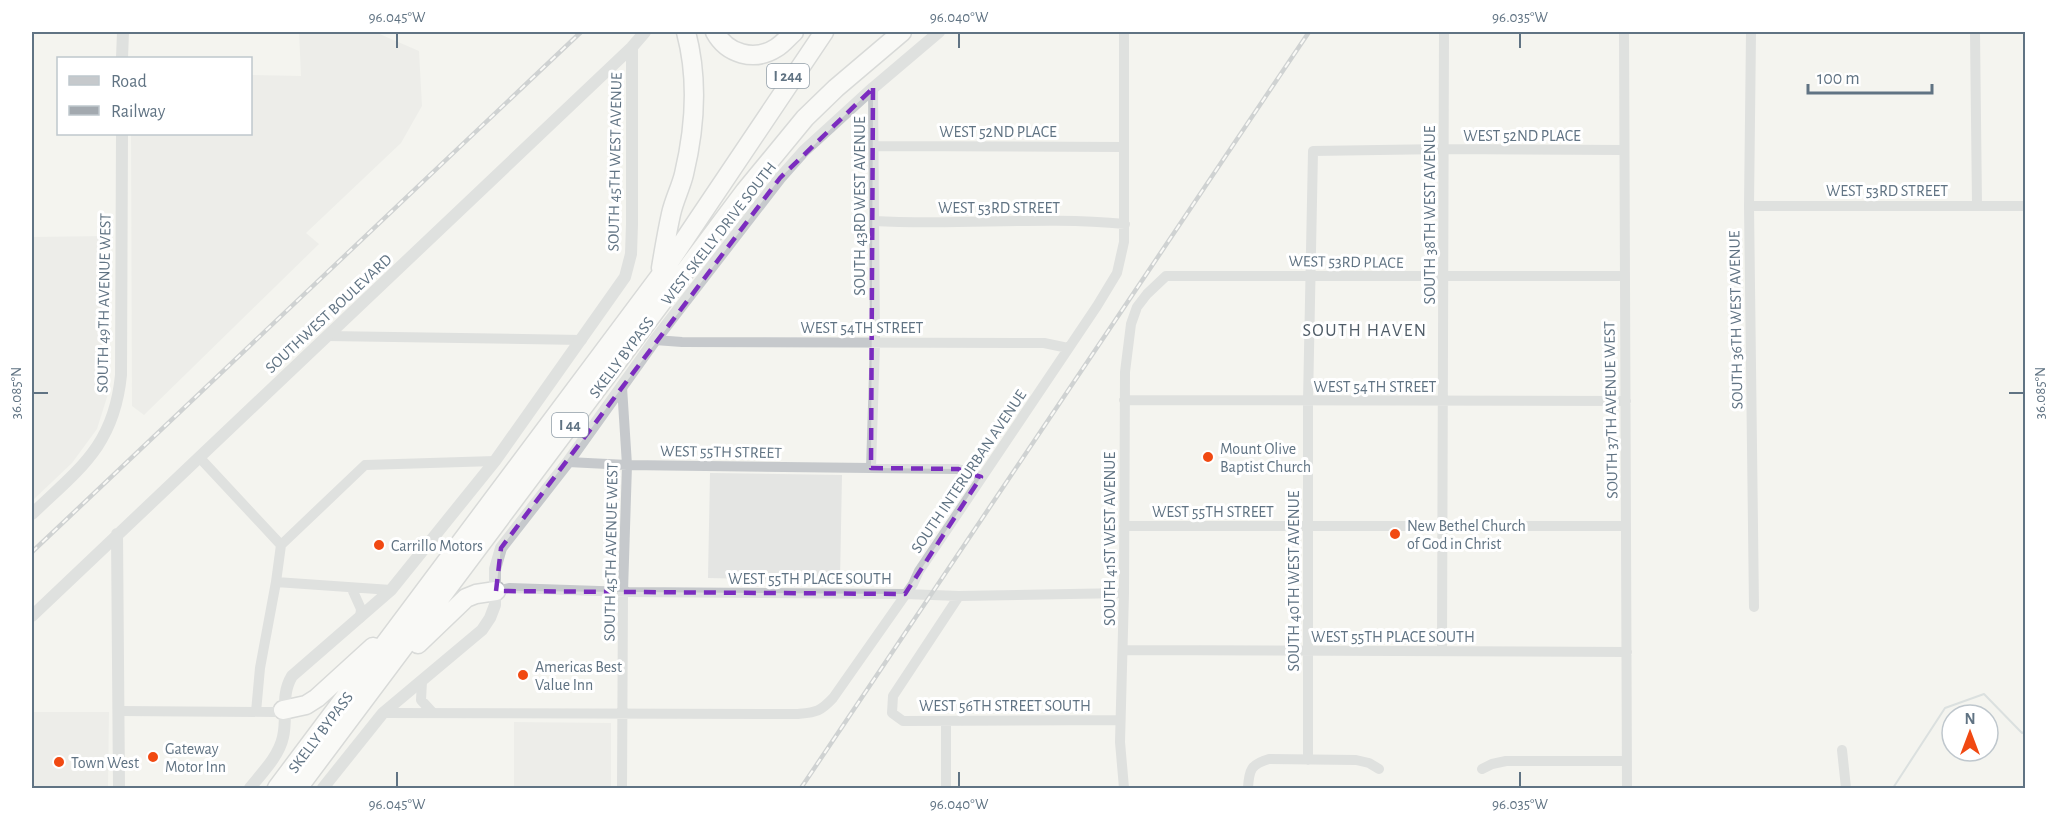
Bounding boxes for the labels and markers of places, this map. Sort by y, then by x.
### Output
place label: Mount Olive Baptist Church [1220,441,1311,475]
marker: Mount Olive Baptist Church [1201,450,1215,464]
place label: New Bethel Church of God in Christ [1407,518,1526,552]
marker: New Bethel Church of God in Christ [1388,527,1402,541]
marker: Carrillo Motors [372,538,386,552]
place label: Carrillo Motors [391,538,483,554]
place label: Americas Best Value Inn [535,659,622,693]
marker: Americas Best Value Inn [516,668,530,682]
place label: Gateway Motor Inn [165,741,226,775]
marker: Gateway Motor Inn [146,750,160,764]
marker: Town West [52,755,66,769]
place label: Town West [71,755,139,771]

